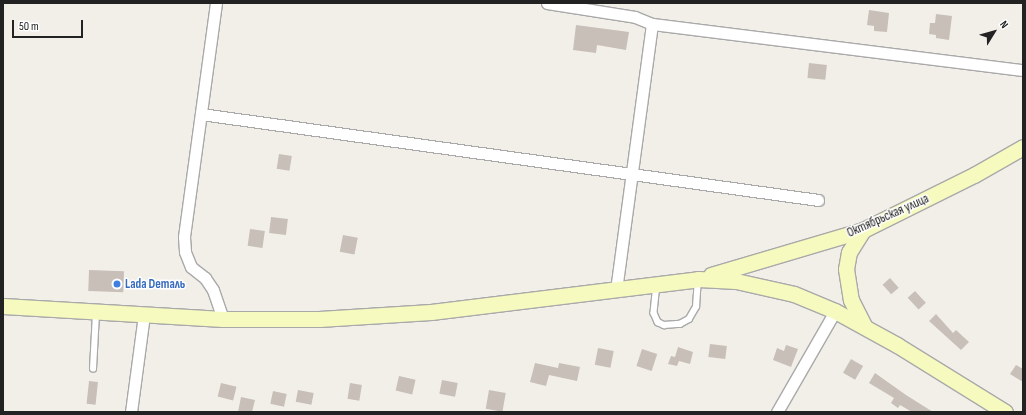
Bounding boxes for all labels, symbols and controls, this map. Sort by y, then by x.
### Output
scale bar [14,12,85,38]
north arrow [974,12,1014,52]
text: N [997,18,1011,31]
text: 50 m [19,19,39,34]
street label: Октябрьская улица [845,191,931,241]
place label: Lada Dеталь [125,276,185,292]
marker: Lada Dеталь [112,279,122,289]

